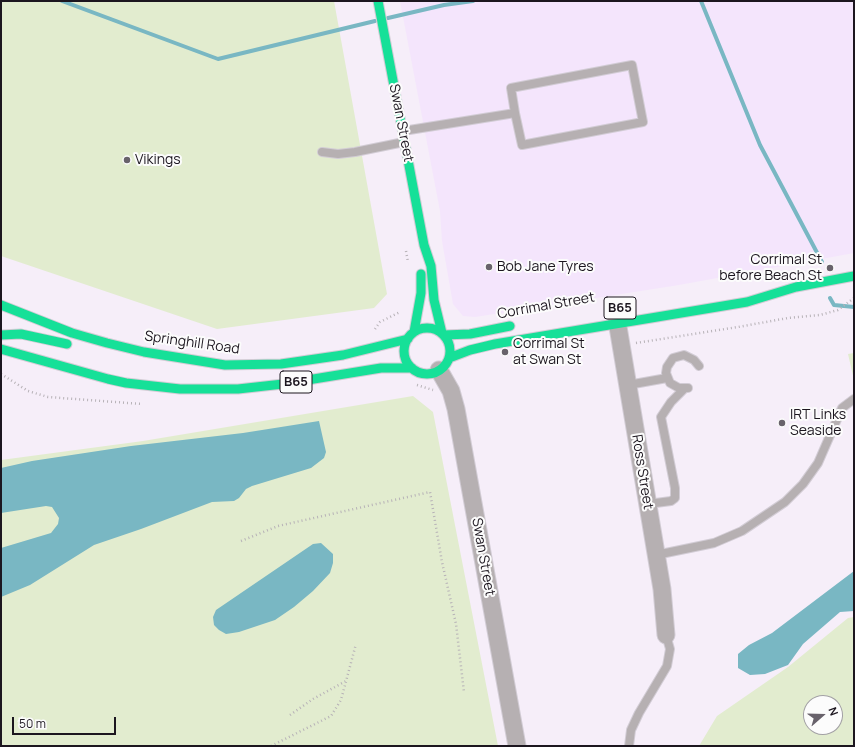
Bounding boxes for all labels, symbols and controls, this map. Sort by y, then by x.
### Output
street label: Swan Street [385,83,417,163]
place label: Vikings [135,152,181,168]
marker: Vikings [122,155,132,165]
place label: Corrimal St before Beach St [719,252,822,284]
place label: Bob Jane Tyres [497,259,594,275]
marker: Bob Jane Tyres [484,262,494,272]
marker: Corrimal St before Beach St [825,263,835,273]
street label: Corrimal Street [496,289,596,323]
road number: B65 [604,297,636,319]
street label: Springhill Road [143,328,241,358]
place label: Corrimal St at Swan St [513,336,585,368]
marker: Corrimal St at Swan St [500,347,510,357]
road number: B65 [280,371,312,393]
place label: IRT Links Seaside [790,407,846,440]
marker: IRT Links Seaside [777,418,787,428]
street label: Ross Street [628,433,656,511]
street label: Swan Street [468,517,498,597]
north arrow [803,695,843,735]
text: N [825,705,842,717]
scale bar [14,709,118,735]
text: 50 m [19,715,46,732]

